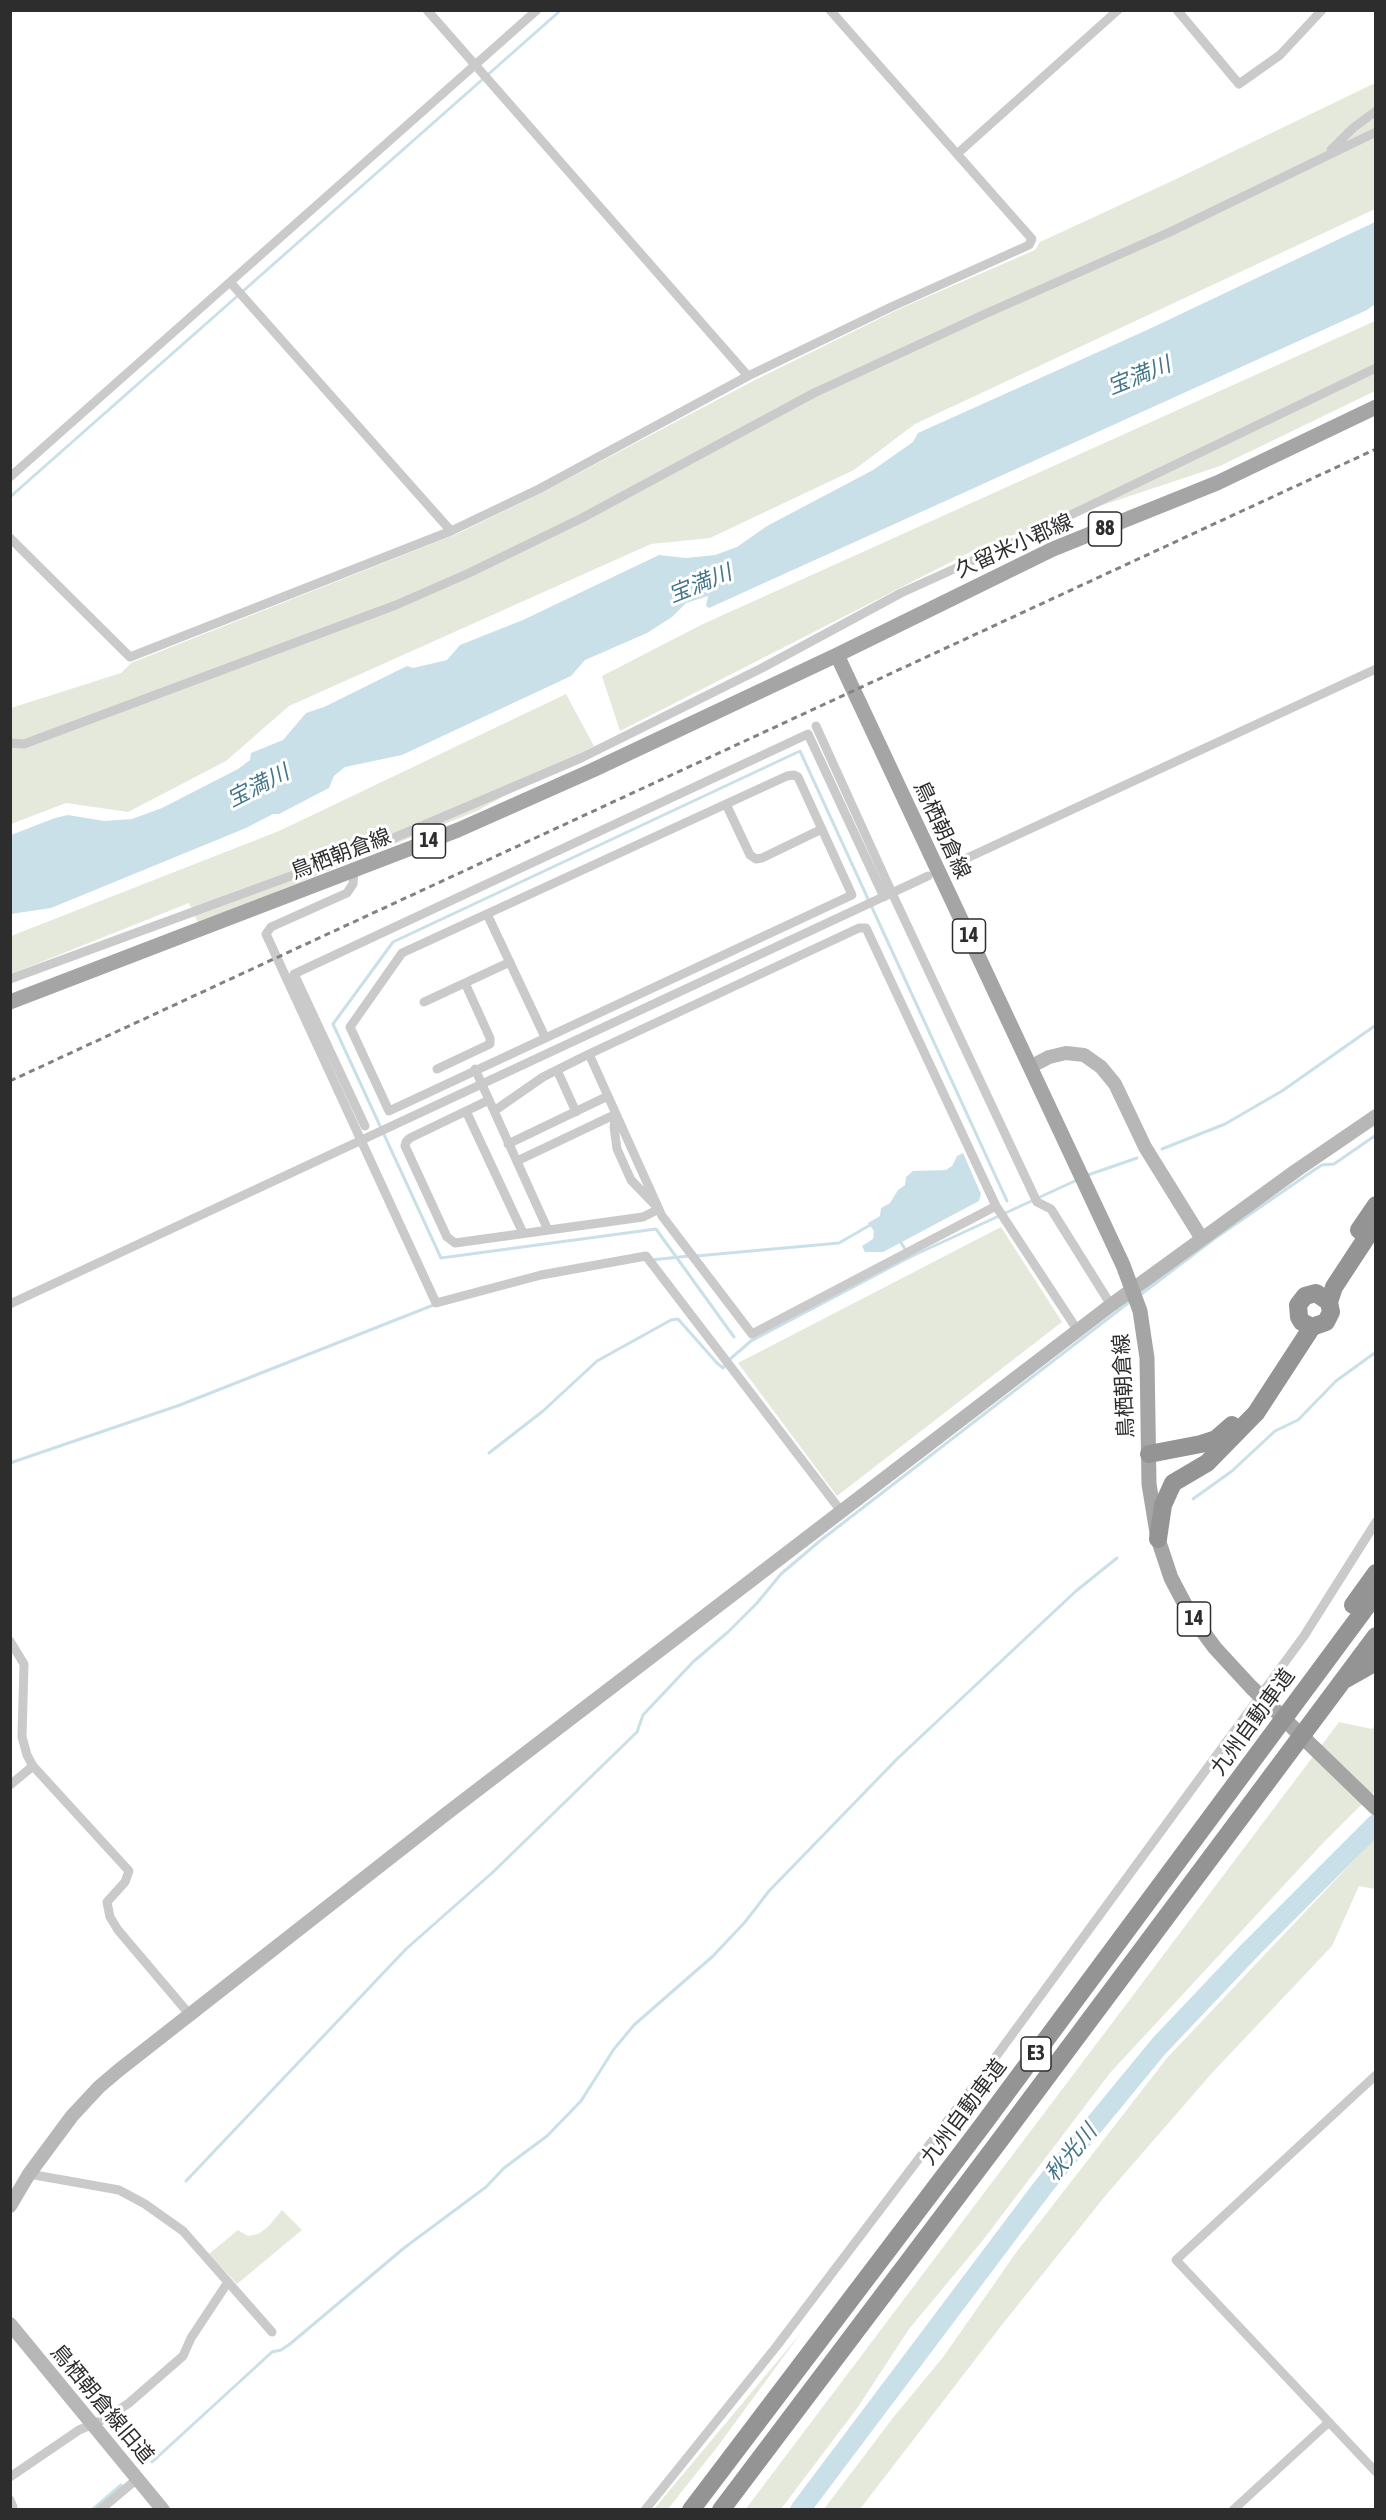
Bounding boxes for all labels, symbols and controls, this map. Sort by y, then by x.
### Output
water label: 宝満川 [1103,351,1175,401]
street label: 久留米小郡線 [951,509,1077,583]
road number: 88 [1088,512,1122,546]
water label: 宝満川 [664,559,736,609]
water label: 宝満川 [223,759,293,813]
street label: 鳥栖朝倉線 [908,777,976,883]
street label: 鳥栖朝倉線 [287,823,395,885]
road number: 14 [412,824,446,858]
road number: 14 [952,919,986,953]
street label: 鳥栖朝倉線 [1109,1333,1139,1439]
road number: 14 [1178,1602,1210,1636]
street label: 九州自動車道 [1206,1664,1300,1780]
road number: E3 [1021,2037,1051,2071]
street label: 九州自動車道 [916,2054,1012,2170]
water label: 秋光川 [1040,2119,1102,2187]
street label: 鳥栖朝倉線旧道 [45,2340,159,2468]

